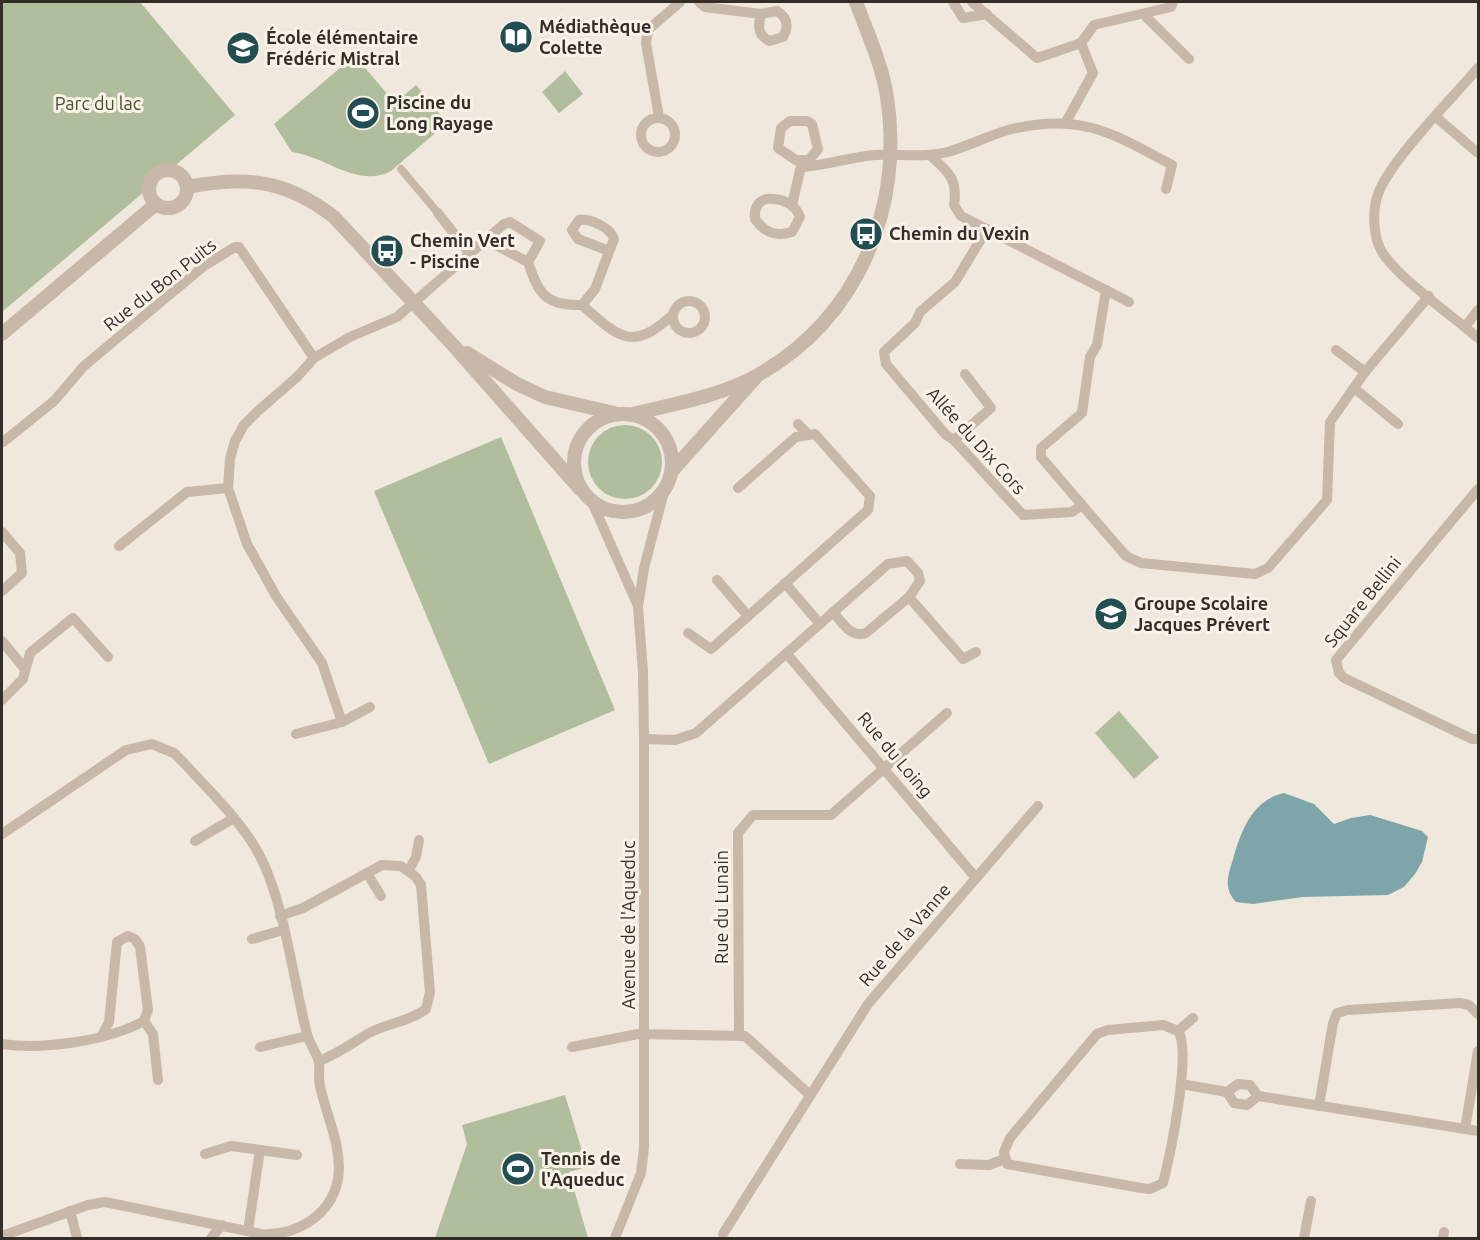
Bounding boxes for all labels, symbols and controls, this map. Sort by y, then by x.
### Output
place label: Médiathèque Colette [539,16,651,57]
library icon: Médiathèque Colette [498,19,534,55]
place label: École élémentaire Frédéric Mistral [266,26,418,68]
school or university icon: École élémentaire Frédéric Mistral [225,30,261,66]
place label: Piscine du Long Rayage [386,92,493,133]
park label: Parc du lac [55,93,141,113]
sports icon: Piscine du Long Rayage [345,95,381,131]
bus stop icon: Chemin du Vexin [848,216,884,252]
place label: Chemin du Vexin [889,223,1030,243]
place label: Chemin Vert - Piscine [410,230,515,271]
bus stop icon: Chemin Vert - Piscine [369,233,405,269]
street label: Rue du Bon Puits [99,234,220,334]
street label: Allée du Dix Cors [924,383,1030,498]
street label: Square Bellini [1320,552,1405,650]
place label: Groupe Scolaire Jacques Prévert [1134,593,1270,634]
school or university icon: Groupe Scolaire Jacques Prévert [1093,596,1129,632]
street label: Rue du Loing [854,708,937,801]
street label: Avenue de l'Aqueduc [618,841,638,1009]
street label: Rue du Lunain [711,850,731,964]
street label: Rue de la Vanne [854,879,954,990]
place label: Tennis de l'Aqueduc [541,1148,624,1189]
sports icon: Tennis de l'Aqueduc [500,1151,536,1187]

